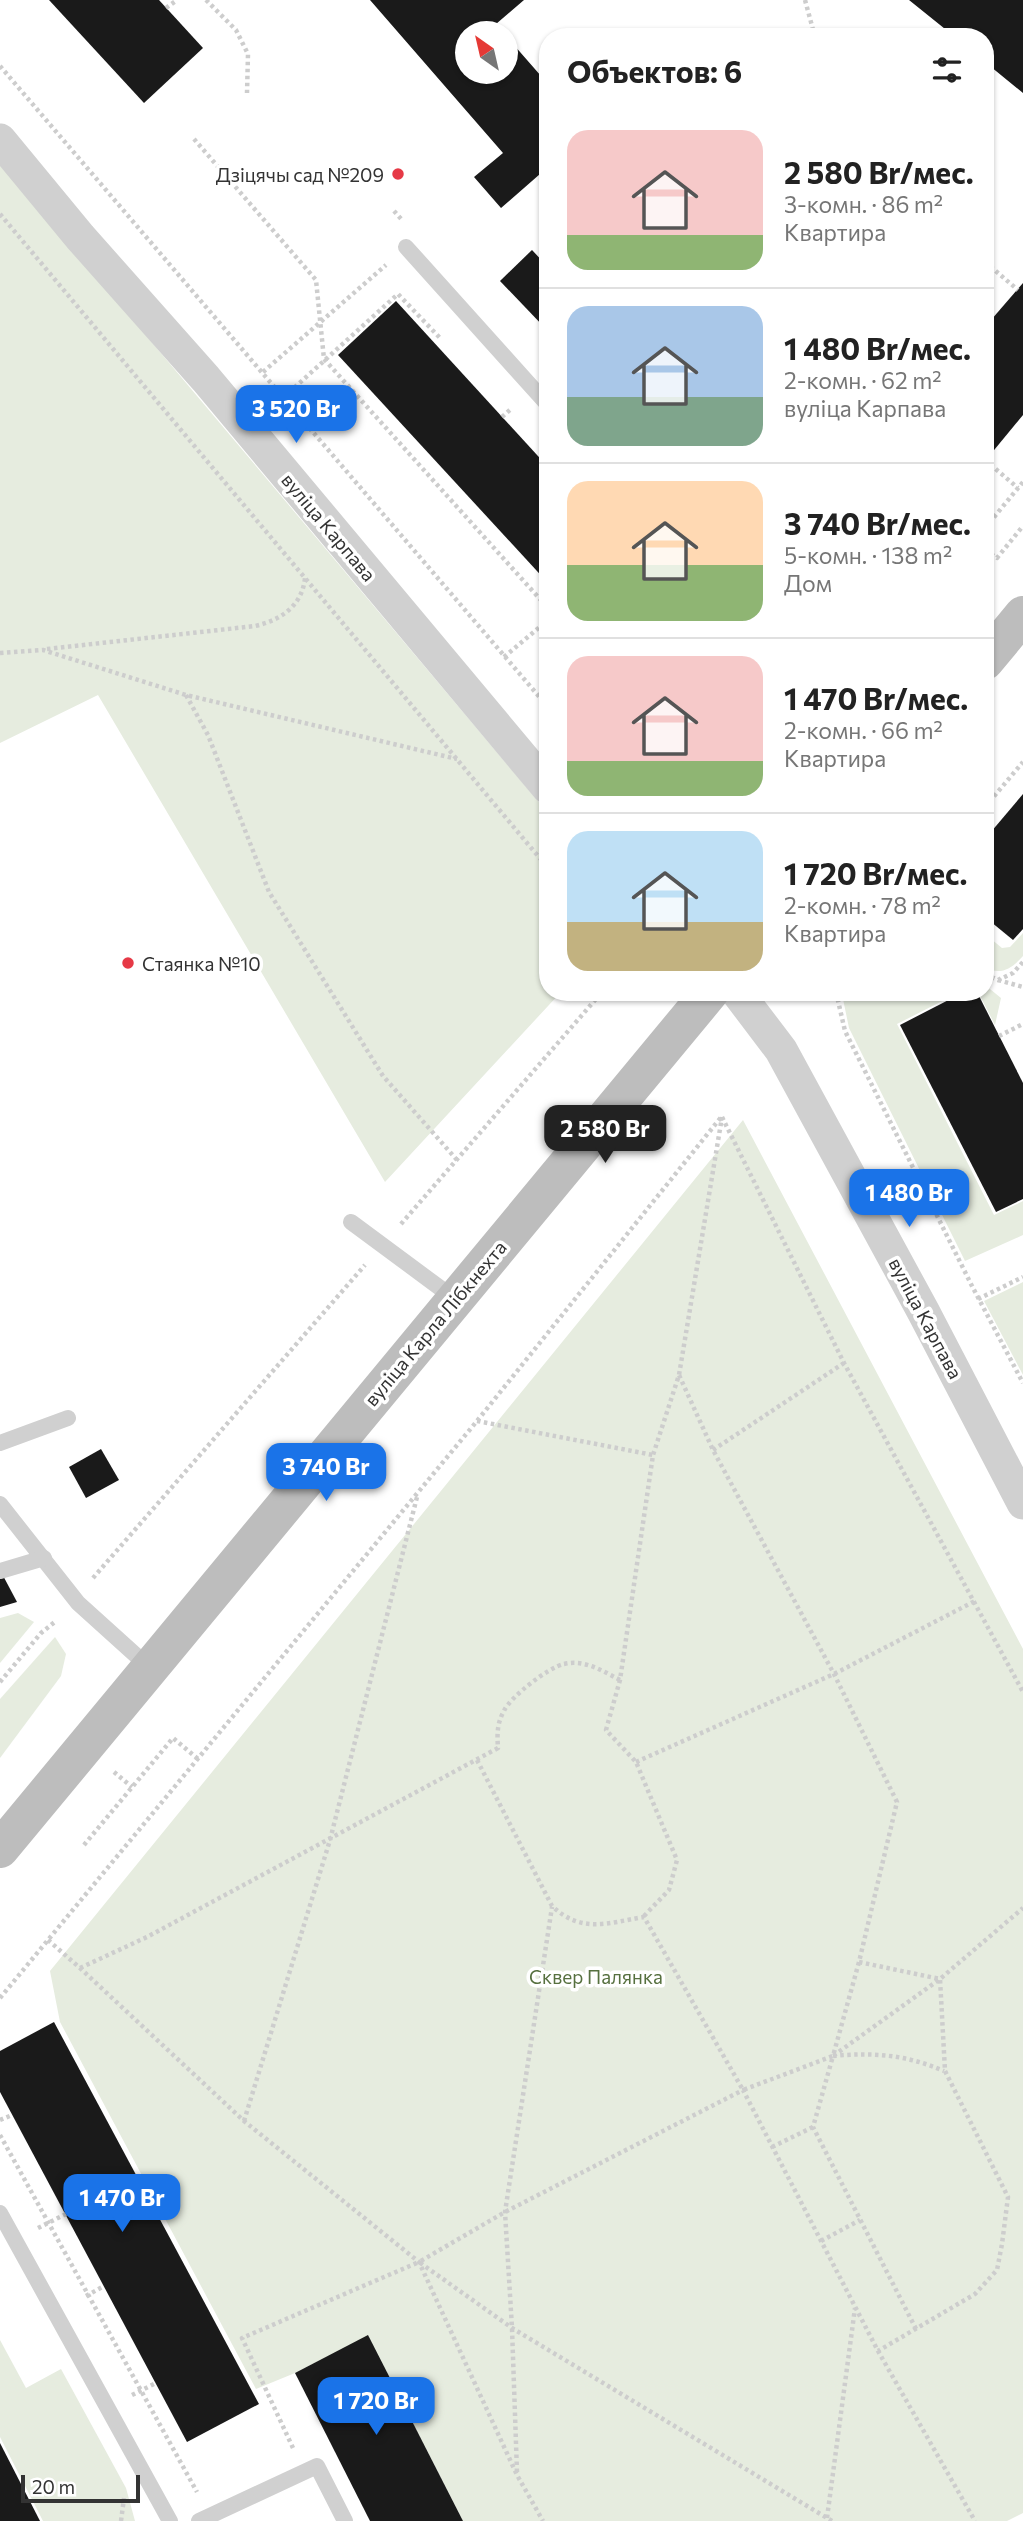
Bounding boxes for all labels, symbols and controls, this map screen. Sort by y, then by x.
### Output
north arrow [455,21,518,84]
map controls [455,21,518,84]
icon: filters [928,51,966,89]
text: Объектов: 6 [567,52,742,89]
text: 2 580 Br/мес. [784,153,974,190]
icon: home [623,158,707,242]
place label: Дзіцячы сад №209 [216,163,384,186]
marker: Дзіцячы сад №209 [390,166,406,182]
text: 3-комн. · 86 m² [784,190,943,218]
text: Квартира [784,218,886,246]
text: 1 480 Br/мес. [784,329,971,366]
icon: home [623,334,707,418]
text: 2-комн. · 62 m² [784,366,941,394]
pin: 3 520 Br [224,386,368,445]
text: 3 520 Br [252,394,340,422]
text: вуліца Карпава [784,394,946,422]
street label: вуліца Карпава [277,468,381,586]
text: 3 740 Br/мес. [784,504,971,541]
icon: home [623,509,707,593]
text: 5-комн. · 138 m² [784,541,952,569]
text: Дом [784,569,832,597]
text: 1 470 Br/мес. [784,679,968,716]
icon: home [623,684,707,768]
text: 2-комн. · 66 m² [784,716,943,744]
text: Квартира [784,744,886,772]
text: 1 720 Br/мес. [784,854,967,891]
icon: home [623,859,707,943]
text: 2-комн. · 78 m² [784,891,941,919]
text: Квартира [784,919,886,947]
place label: Стаянка №10 [142,952,261,975]
marker: Стаянка №10 [120,955,136,971]
pin: 2 580 Br [533,1106,677,1165]
text: 2 580 Br [560,1114,650,1142]
pin: 1 480 Br [837,1170,981,1229]
text: 1 480 Br [865,1178,953,1206]
street label: вуліца Карла Лібкнехта [359,1236,511,1410]
street label: вуліца Карпава [884,1253,968,1383]
pin: 3 740 Br [254,1444,398,1503]
text: 3 740 Br [282,1452,370,1480]
park label: Сквер Палянка [529,1965,663,1988]
pin: 1 470 Br [50,2174,194,2234]
text: 1 470 Br [79,2183,165,2211]
pin: 1 720 Br [304,2378,448,2437]
text: 1 720 Br [334,2386,418,2414]
scale bar [21,2472,140,2504]
text: 20 m [32,2475,75,2498]

